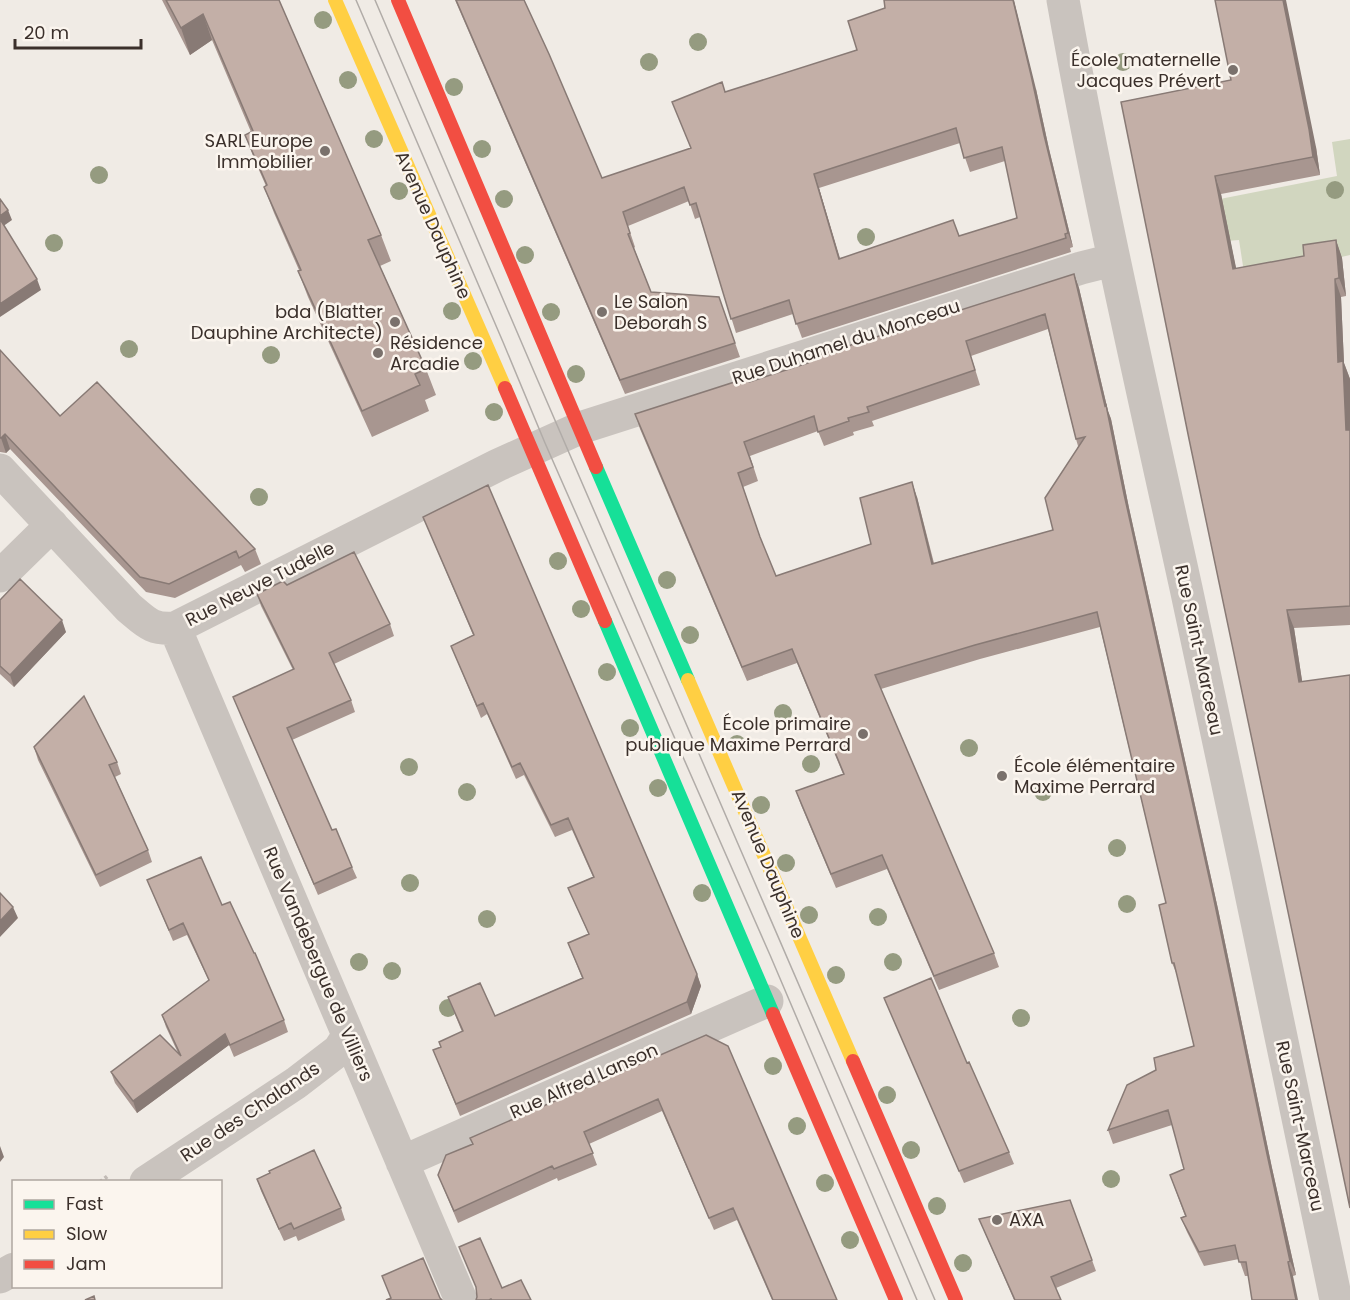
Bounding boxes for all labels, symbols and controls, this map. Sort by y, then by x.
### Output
scale bar [15,12,141,50]
text: 20 m [24,20,69,45]
place label: École maternelle Jacques Prévert [1071,47,1221,93]
marker: École maternelle Jacques Prévert [1226,63,1240,77]
place label: SARL Europe Immobilier [204,128,313,174]
marker: SARL Europe Immobilier [318,144,332,158]
street label: Avenue Dauphine [390,147,477,303]
place label: Le Salon Deborah S [614,289,707,335]
street label: Rue Duhamel du Monceau [729,293,963,390]
place label: bda (Blatter Dauphine Architecte) [191,299,383,345]
marker: Le Salon Deborah S [595,305,609,319]
marker: bda (Blatter Dauphine Architecte) [388,315,402,329]
place label: Résidence Arcadie [390,330,483,376]
marker: Résidence Arcadie [371,346,385,360]
street label: Rue Neuve Tudelle [181,535,339,632]
street label: Rue Saint-Marceau [1169,562,1230,737]
place label: École primaire publique Maxime Perrard [625,711,851,757]
marker: École primaire publique Maxime Perrard [856,727,870,741]
place label: École élémentaire Maxime Perrard [1014,753,1175,799]
marker: École élémentaire Maxime Perrard [995,769,1009,783]
street label: Avenue Dauphine [726,785,811,942]
street label: Rue Vandebergue de Villiers [258,843,379,1085]
street label: Rue Alfred Lanson [506,1037,662,1124]
street label: Rue Saint-Marceau [1270,1038,1331,1213]
street label: Rue des Chalands [175,1056,324,1168]
legend [12,1180,222,1288]
text: Fast [66,1191,103,1216]
place label: AXA [1009,1207,1044,1232]
marker: AXA [990,1213,1004,1227]
text: Slow [66,1221,108,1246]
text: Jam [66,1251,106,1276]

